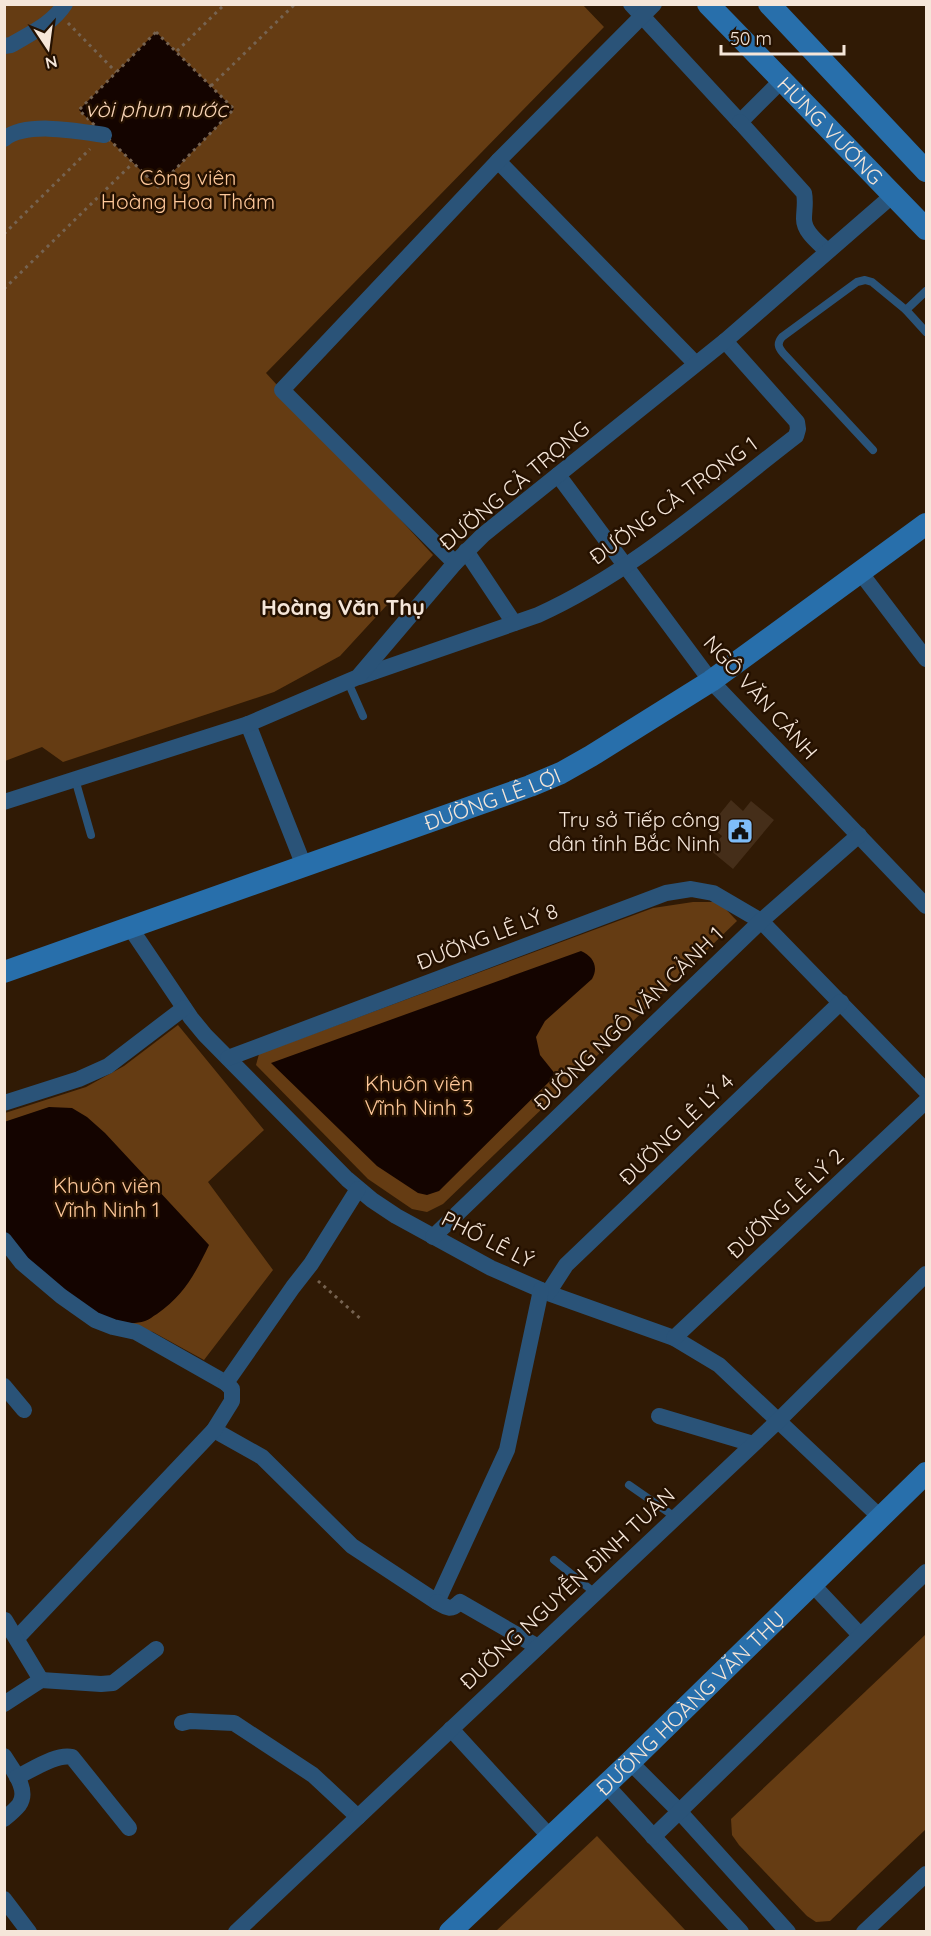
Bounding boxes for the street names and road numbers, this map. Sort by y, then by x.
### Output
street label: HÙNG VƯƠNG [772,71,889,190]
street label: ĐƯỜNG CẢ TRỌNG [434,415,594,555]
street label: ĐƯỜNG CẢ TRỌNG 1 [584,430,762,570]
street label: NGÔ VĂN CẢNH [698,630,824,764]
street label: ĐƯỜNG LÊ LỢI [421,762,564,835]
street label: ĐƯỜNG LÊ LÝ 8 [413,897,561,975]
street label: ĐƯỜNG NGÔ VĂN CẢNH 1 [528,921,728,1115]
street label: ĐƯỜNG LÊ LÝ 4 [613,1068,739,1190]
street label: ĐƯỜNG LÊ LÝ 2 [721,1142,849,1264]
street label: PHỐ LÊ LÝ [438,1205,539,1273]
street label: ĐƯỜNG NGUYỄN ĐÌNH TUÂN [454,1482,680,1694]
street label: ĐƯỜNG HOÀNG VĂN THỤ [590,1605,790,1801]

